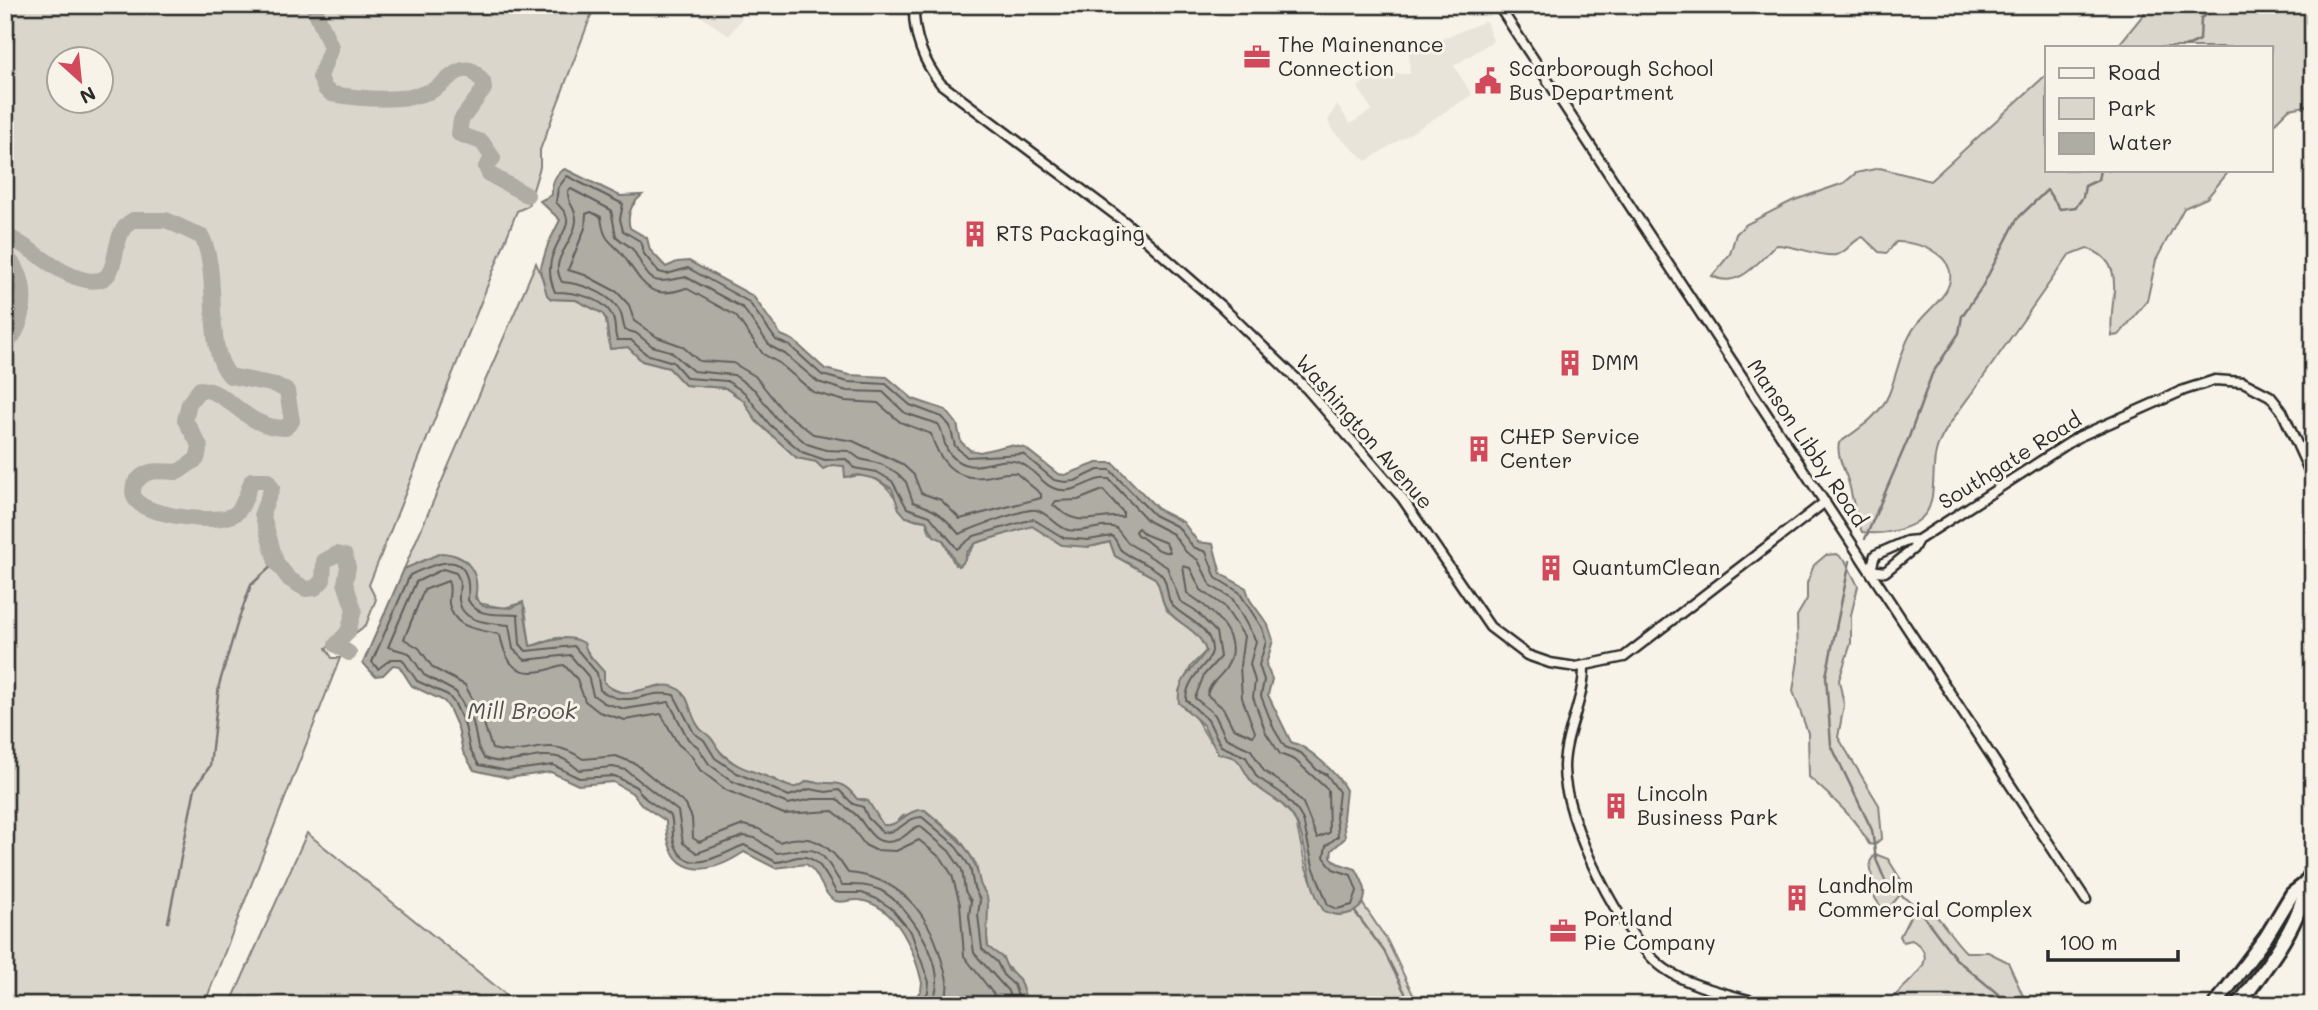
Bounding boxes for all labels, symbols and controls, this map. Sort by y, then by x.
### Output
place label: The Mainenance Connection [1278,30,1444,81]
office icon: The Mainenance Connection [1242,42,1272,72]
north arrow [46,46,116,116]
legend [2045,46,2272,172]
place label: Scarborough School Bus Department [1509,54,1714,105]
text: Road [2108,58,2160,85]
public building icon: Scarborough School Bus Department [1473,66,1503,96]
text: N [76,81,100,110]
text: Park [2108,94,2156,121]
text: Water [2108,128,2172,155]
building icon: RTS Packaging [960,219,990,249]
place label: RTS Packaging [996,219,1145,246]
street label: Washington Avenue [1290,348,1440,514]
building icon: DMM [1555,348,1585,378]
place label: DMM [1591,348,1639,375]
street label: Manson Libby Road [1742,353,1874,531]
street label: Southgate Road [1933,405,2086,514]
place label: CHEP Service Center [1500,422,1640,473]
building icon: CHEP Service Center [1464,434,1494,464]
building icon: QuantumClean [1536,553,1566,583]
place label: QuantumClean [1572,553,1720,580]
water label: Mill Brook [467,695,578,725]
place label: Lincoln Business Park [1637,779,1778,830]
building icon: Lincoln Business Park [1601,791,1631,821]
place label: Landholm Commercial Complex [1818,871,2032,922]
building icon: Landholm Commercial Complex [1782,883,1812,913]
place label: Portland Pie Company [1584,904,1716,955]
office icon: Portland Pie Company [1548,916,1578,946]
scale bar [2048,919,2178,963]
text: 100 m [2059,928,2118,955]

